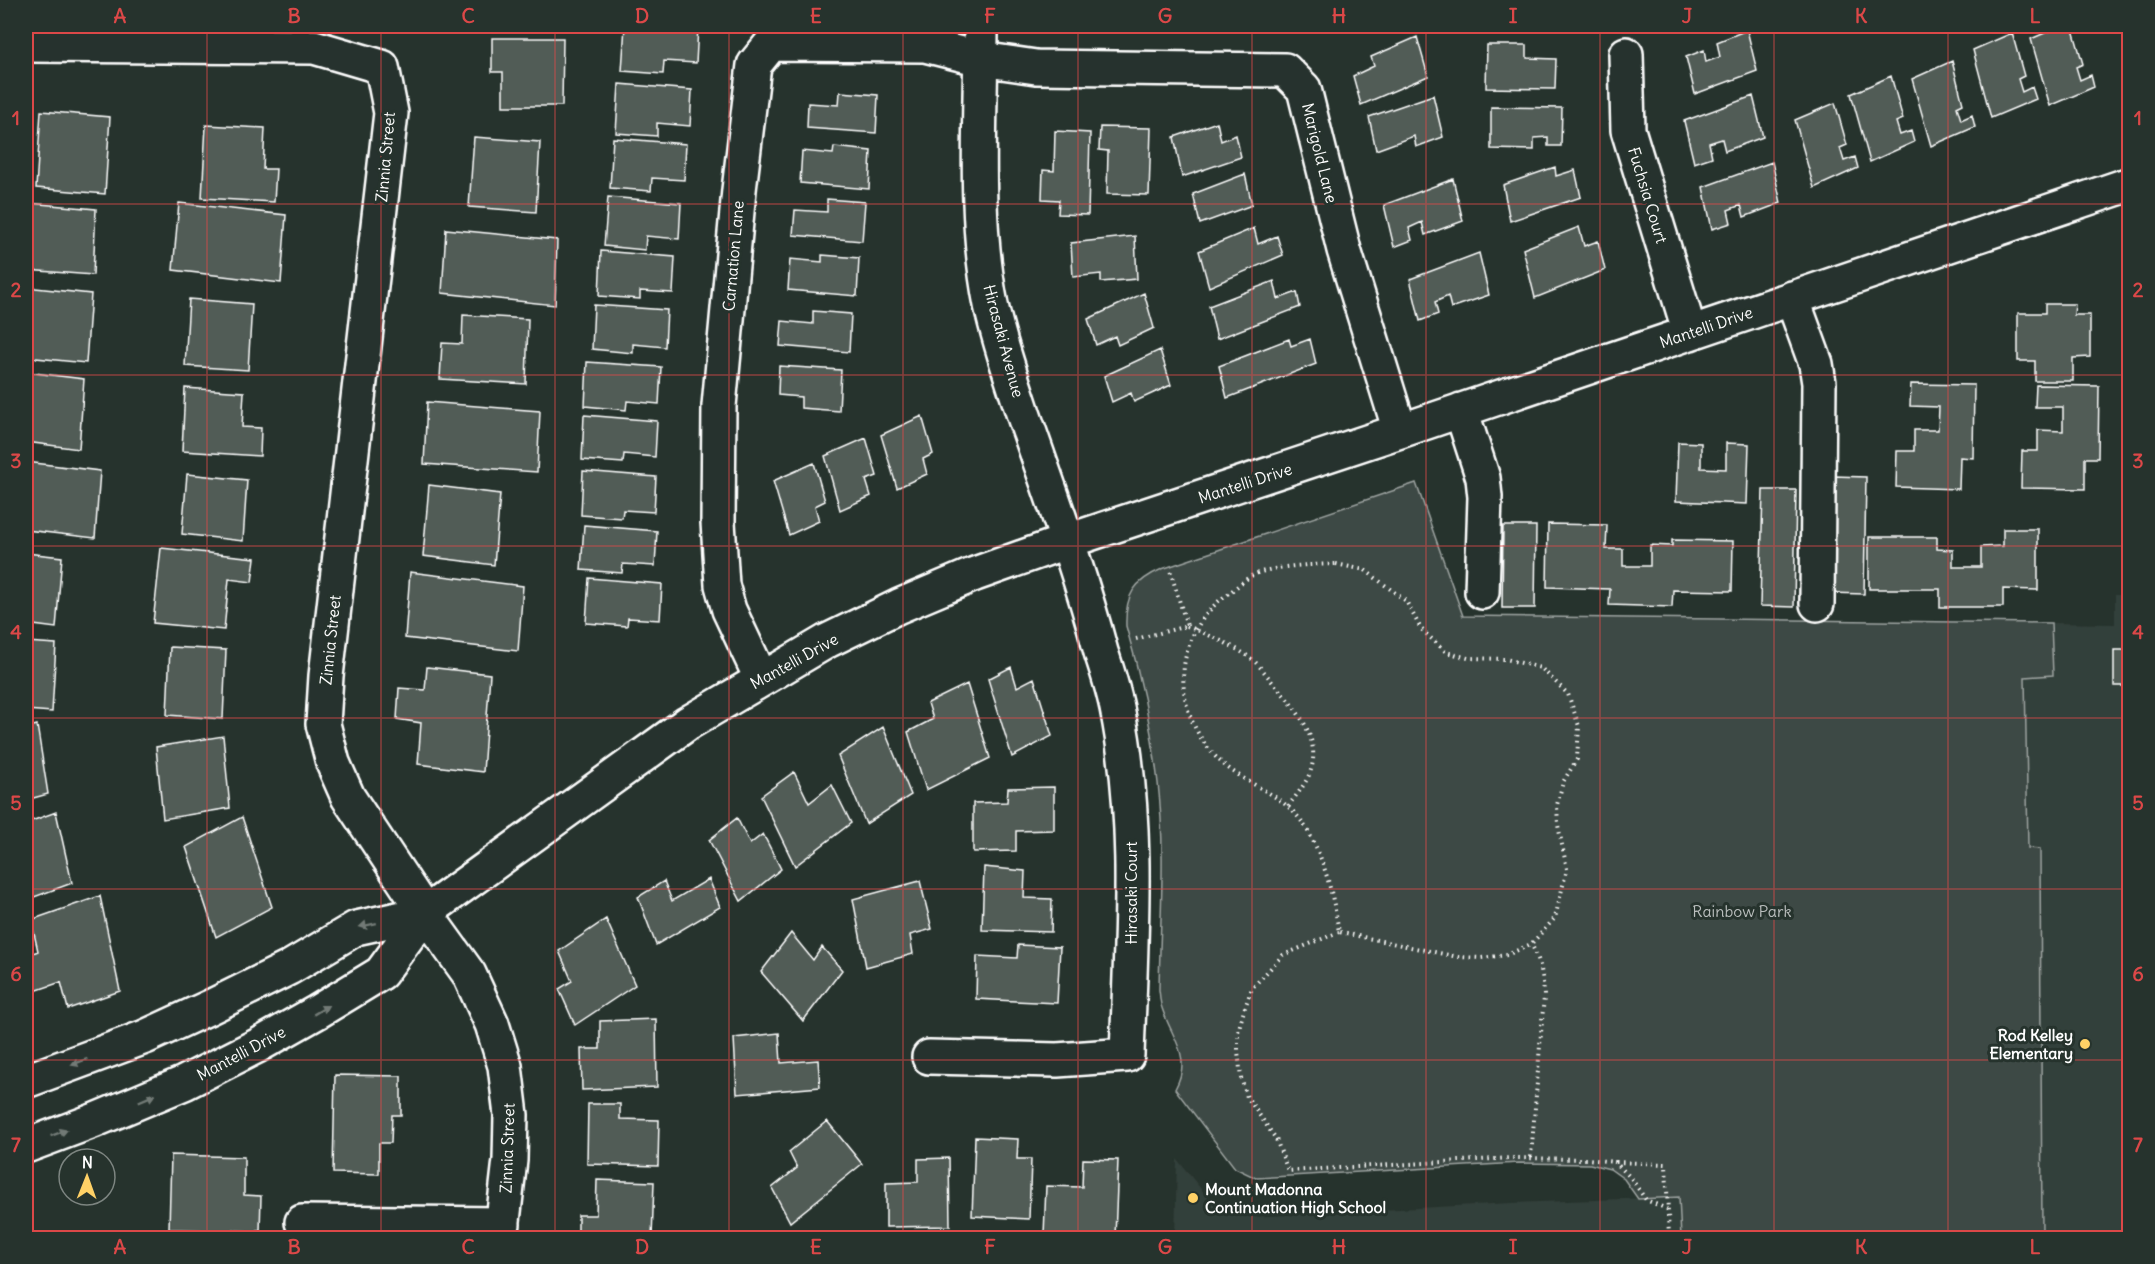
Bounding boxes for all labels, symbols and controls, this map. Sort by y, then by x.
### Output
text: A [114,3,127,28]
text: B [287,3,301,28]
text: C [461,3,475,28]
text: D [635,3,649,28]
text: E [810,3,822,28]
text: F [984,3,996,28]
text: G [1158,3,1172,28]
text: H [1332,3,1346,28]
text: I [1509,3,1518,28]
text: J [1682,3,1693,28]
text: K [1855,3,1868,28]
text: L [2030,3,2041,28]
street label: Marigold Lane [1298,101,1342,205]
text: 1 [12,105,20,130]
text: 1 [2134,105,2142,130]
street label: Zinnia Street [371,110,399,203]
street label: Fuchsia Court [1624,144,1672,246]
street label: Carnation Lane [718,200,748,312]
text: 2 [11,277,22,302]
text: 2 [2133,277,2144,302]
street label: Hirasaki Avenue [979,282,1029,400]
street label: Mantelli Drive [1657,302,1755,352]
text: 3 [10,448,22,473]
text: 3 [2132,448,2144,473]
street label: Mantelli Drive [1196,458,1294,508]
street label: Zinnia Street [315,593,345,686]
text: 4 [10,619,22,644]
text: 4 [2132,619,2144,644]
street label: Mantelli Drive [747,629,841,693]
text: 5 [10,790,22,815]
text: 5 [2132,790,2144,815]
street label: Hirasaki Court [1121,841,1141,945]
park label: Rainbow Park [1692,901,1792,921]
one-way arrow [359,921,377,931]
text: 6 [10,961,22,986]
text: 6 [2132,961,2144,986]
one-way arrow [313,1005,330,1015]
street label: Mantelli Drive [193,1021,289,1085]
place label: Rod Kelley Elementary [1989,1025,2073,1064]
marker: Rod Kelley Elementary [2078,1037,2092,1051]
one-way arrow [70,1058,88,1068]
one-way arrow [138,1093,156,1102]
street label: Zinnia Street [495,1102,519,1194]
one-way arrow [51,1128,69,1138]
text: 7 [11,1132,21,1157]
text: 7 [2133,1132,2143,1157]
north arrow [57,1147,117,1207]
text: N [82,1152,93,1172]
place label: Mount Madonna Continuation High School [1205,1179,1386,1218]
marker: Mount Madonna Continuation High School [1186,1191,1200,1205]
text: A [114,1234,127,1259]
text: B [287,1234,301,1259]
text: C [461,1234,475,1259]
text: D [635,1234,649,1259]
text: E [810,1234,822,1259]
text: F [984,1234,996,1259]
text: G [1158,1234,1172,1259]
text: H [1332,1234,1346,1259]
text: I [1509,1234,1518,1259]
text: J [1682,1234,1693,1259]
text: K [1855,1234,1868,1259]
text: L [2030,1234,2041,1259]

